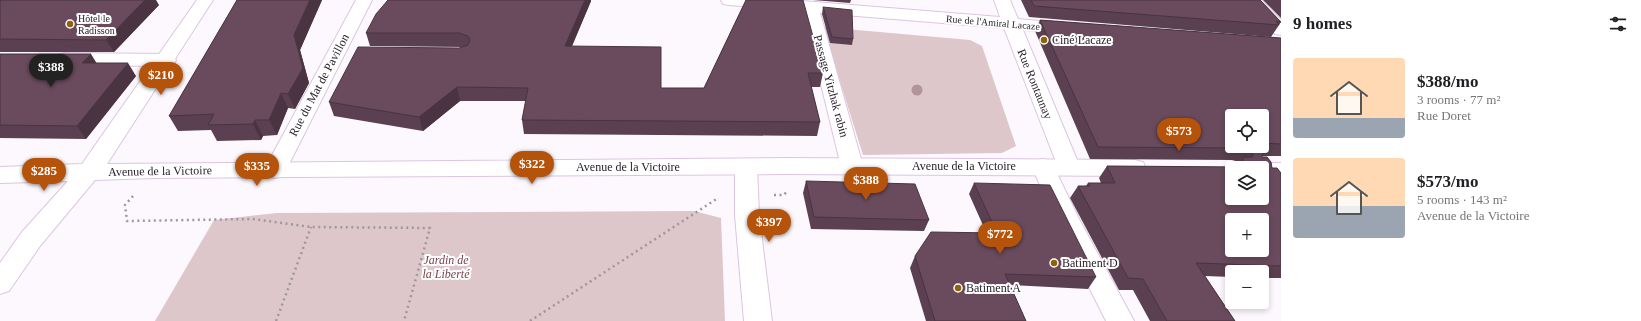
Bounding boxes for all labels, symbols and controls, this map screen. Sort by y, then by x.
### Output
place label: Hôtel le Radisson [78,13,115,36]
street label: Rue de l'Amiral Lacaze [946,13,1041,32]
icon: filters [1607,13,1629,35]
text: 9 homes [1293,14,1352,33]
marker: Hôtel le Radisson [65,19,75,29]
street label: Rue du Mat de Pavillon [286,31,352,139]
street label: Passage Yitzhak rabin [811,33,851,139]
place label: Ciné Lacaze [1052,33,1112,47]
marker: Ciné Lacaze [1039,35,1049,45]
street label: Rue Rontaunay [1015,47,1055,121]
pin: $388 [27,54,75,88]
text: $388 [38,59,64,74]
pin: $210 [137,62,185,96]
text: $210 [148,67,174,82]
text: $388/mo [1417,72,1478,91]
icon: home [1325,74,1373,122]
text: 3 rooms · 77 m² [1417,92,1500,107]
text: Rue Doret [1417,108,1471,123]
map controls [1225,109,1269,309]
button: locate [1225,109,1269,153]
pin: $573 [1155,118,1203,152]
text: $573 [1166,123,1192,138]
pin: $322 [508,151,556,185]
pin: $335 [233,153,281,187]
text: $322 [519,156,545,171]
pin: $285 [20,158,68,192]
text: $335 [244,158,270,173]
street label: Avenue de la Victoire [912,159,1016,173]
street label: Avenue de la Victoire [576,160,680,174]
button: layers [1225,161,1269,205]
text: $285 [31,163,57,178]
street label: Avenue de la Victoire [108,163,212,179]
pin: $388 [842,167,890,201]
text: $388 [853,172,879,187]
text: $573/mo [1417,172,1478,191]
icon: home [1325,174,1373,222]
text: 5 rooms · 143 m² [1417,192,1507,207]
text: Avenue de la Victoire [1417,208,1529,223]
pin: $397 [745,209,793,243]
button: + [1225,213,1269,257]
text: $397 [756,214,782,229]
pin: $772 [976,221,1024,255]
text: $772 [987,226,1013,241]
park label: Jardin de la Liberté [423,253,470,281]
place label: Batiment D [1062,256,1118,270]
marker: Batiment D [1049,258,1059,268]
button: − [1225,265,1269,309]
place label: Batiment A [966,281,1021,295]
marker: Batiment A [953,283,963,293]

